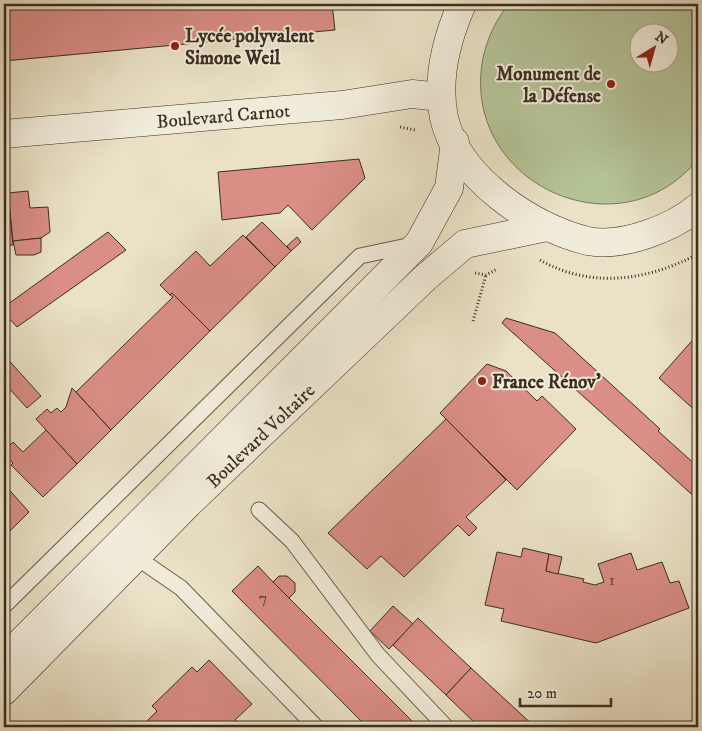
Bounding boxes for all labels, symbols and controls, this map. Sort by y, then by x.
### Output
north arrow [630,22,680,72]
place label: Lycée polyvalent Simone Weil [185,25,315,70]
text: N [651,28,672,49]
marker: Lycée polyvalent Simone Weil [169,40,181,52]
place label: Monument de la Défense [496,63,601,108]
marker: Monument de la Défense [605,78,617,90]
street label: Boulevard Carnot [156,100,291,134]
place label: France Rénov' [492,371,601,394]
marker: France Rénov' [476,375,488,387]
street label: Boulevard Voltaire [202,379,320,493]
house number: 1 [609,570,615,590]
house number: 7 [259,588,267,608]
scale bar [520,676,611,708]
text: 20 m [527,684,557,703]

